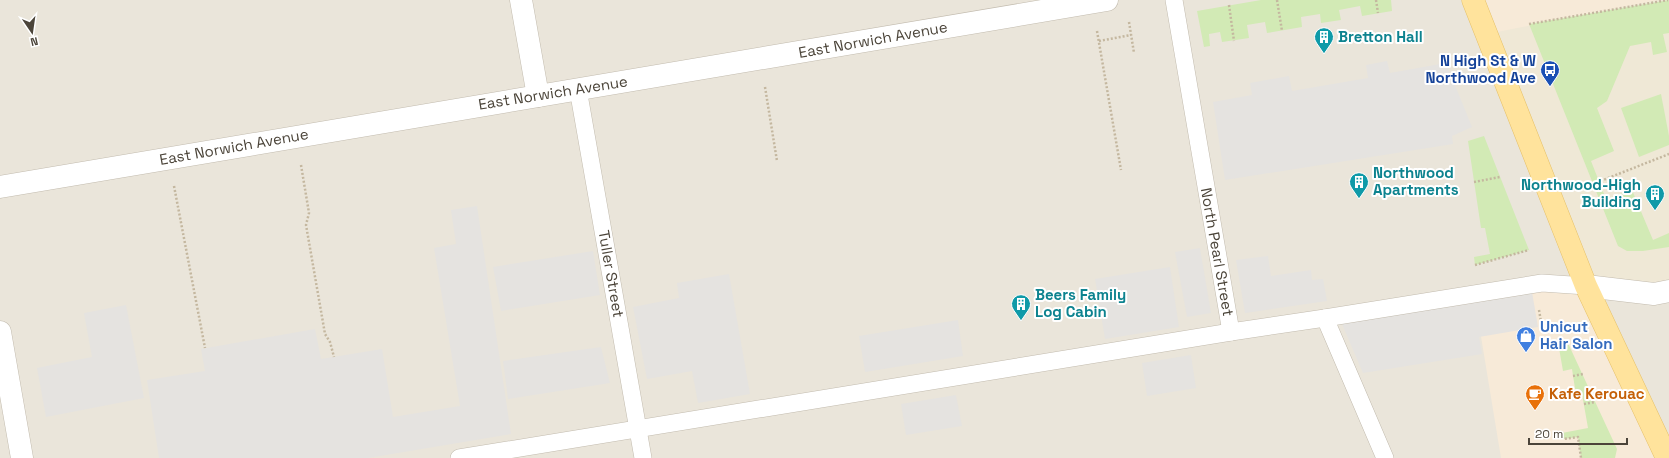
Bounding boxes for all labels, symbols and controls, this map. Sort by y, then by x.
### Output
north arrow [12,12,52,52]
street label: East Norwich Avenue [797,17,949,62]
building icon: Bretton Hall [1313,26,1335,54]
place label: Bretton Hall [1338,27,1423,46]
text: N [29,34,39,49]
place label: N High St & W Northwood Ave [1425,51,1537,87]
bus stop icon: N High St & W Northwood Ave [1539,59,1561,87]
street label: East Norwich Avenue [477,71,629,114]
street label: East Norwich Avenue [158,124,310,169]
place label: Northwood Apartments [1373,163,1459,199]
building icon: Northwood Apartments [1348,171,1370,199]
place label: Northwood-High Building [1521,175,1641,211]
building icon: Northwood-High Building [1644,183,1666,211]
street label: North Pearl Street [1197,186,1238,318]
street label: Tuller Street [594,229,629,319]
place label: Beers Family Log Cabin [1035,285,1126,321]
building icon: Beers Family Log Cabin [1010,293,1032,321]
place label: Unicut Hair Salon [1540,317,1612,353]
shop icon: Unicut Hair Salon [1515,325,1537,353]
cafe icon: Kafe Kerouac [1524,383,1546,411]
place label: Kafe Kerouac [1549,384,1645,403]
scale bar [1529,420,1627,446]
text: 20 m [1535,426,1563,442]

